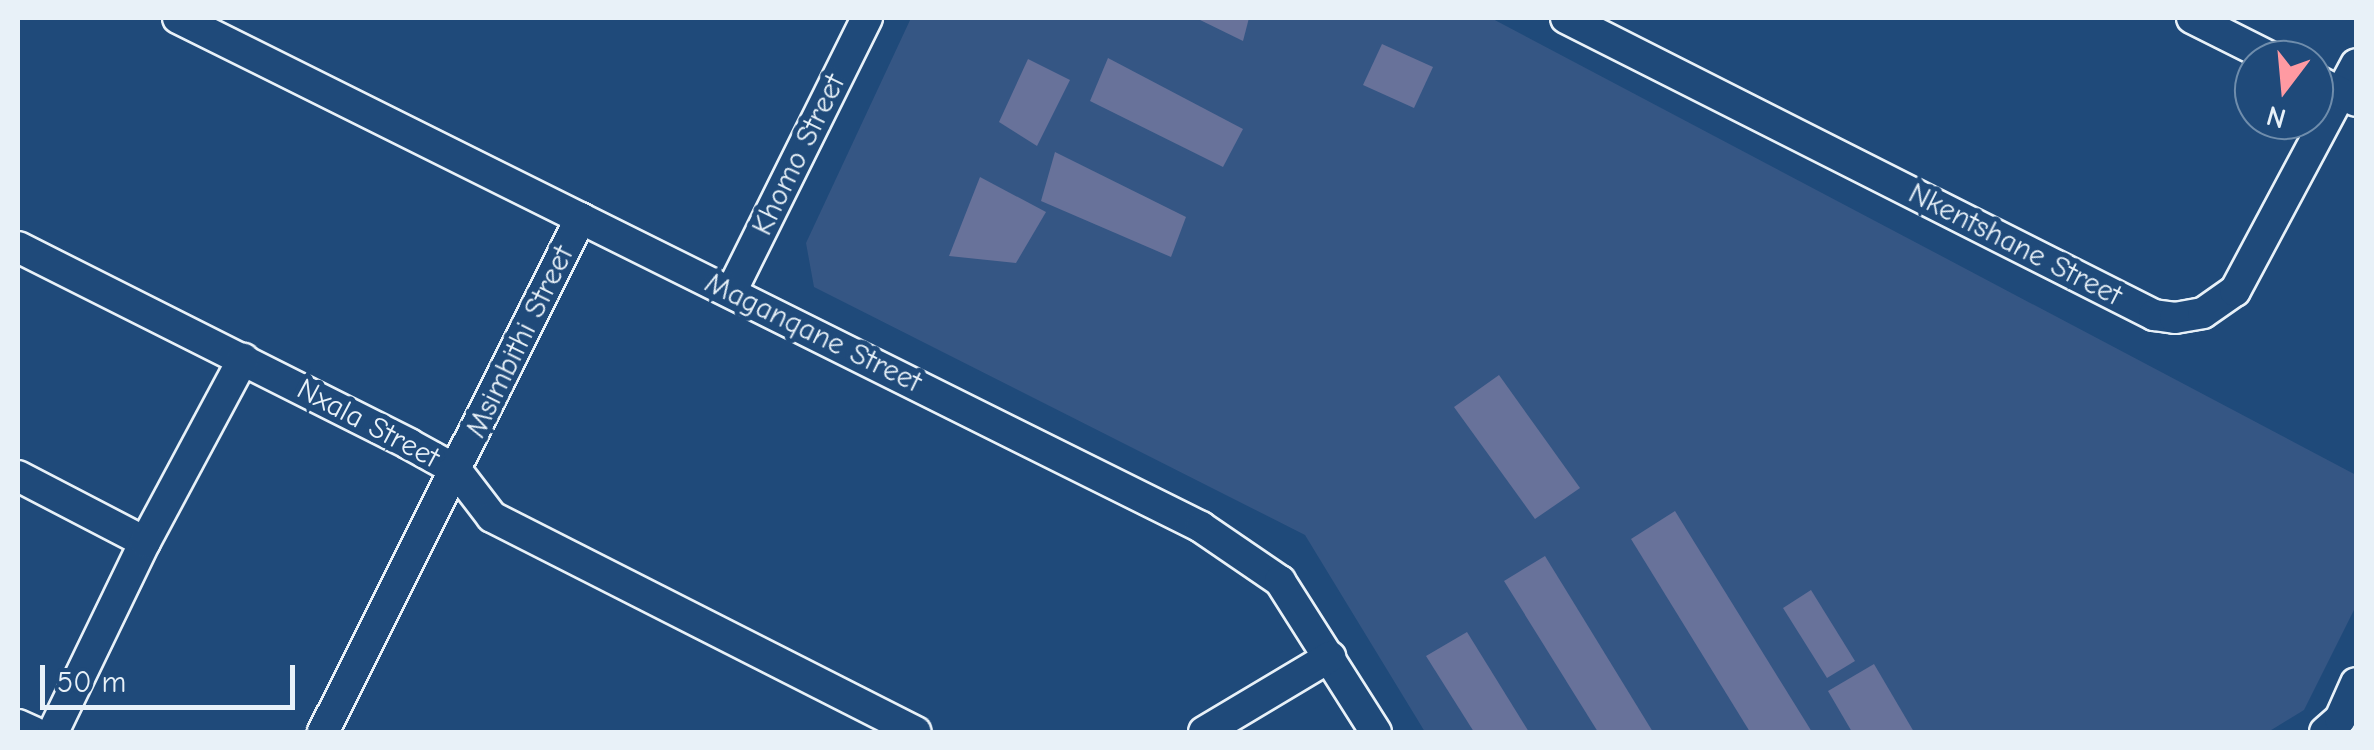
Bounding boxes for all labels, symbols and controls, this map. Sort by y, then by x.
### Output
north arrow [2234,40,2334,140]
street label: Khomo Street [745,69,853,241]
text: N [2263,99,2289,135]
street label: Nkentshane Street [1902,176,2128,314]
street label: Msimbithi Street [458,240,582,444]
street label: Maganqane Street [699,265,927,401]
street label: Nxala Street [291,371,445,477]
scale bar [45,645,300,707]
text: 50 m [57,665,126,700]

